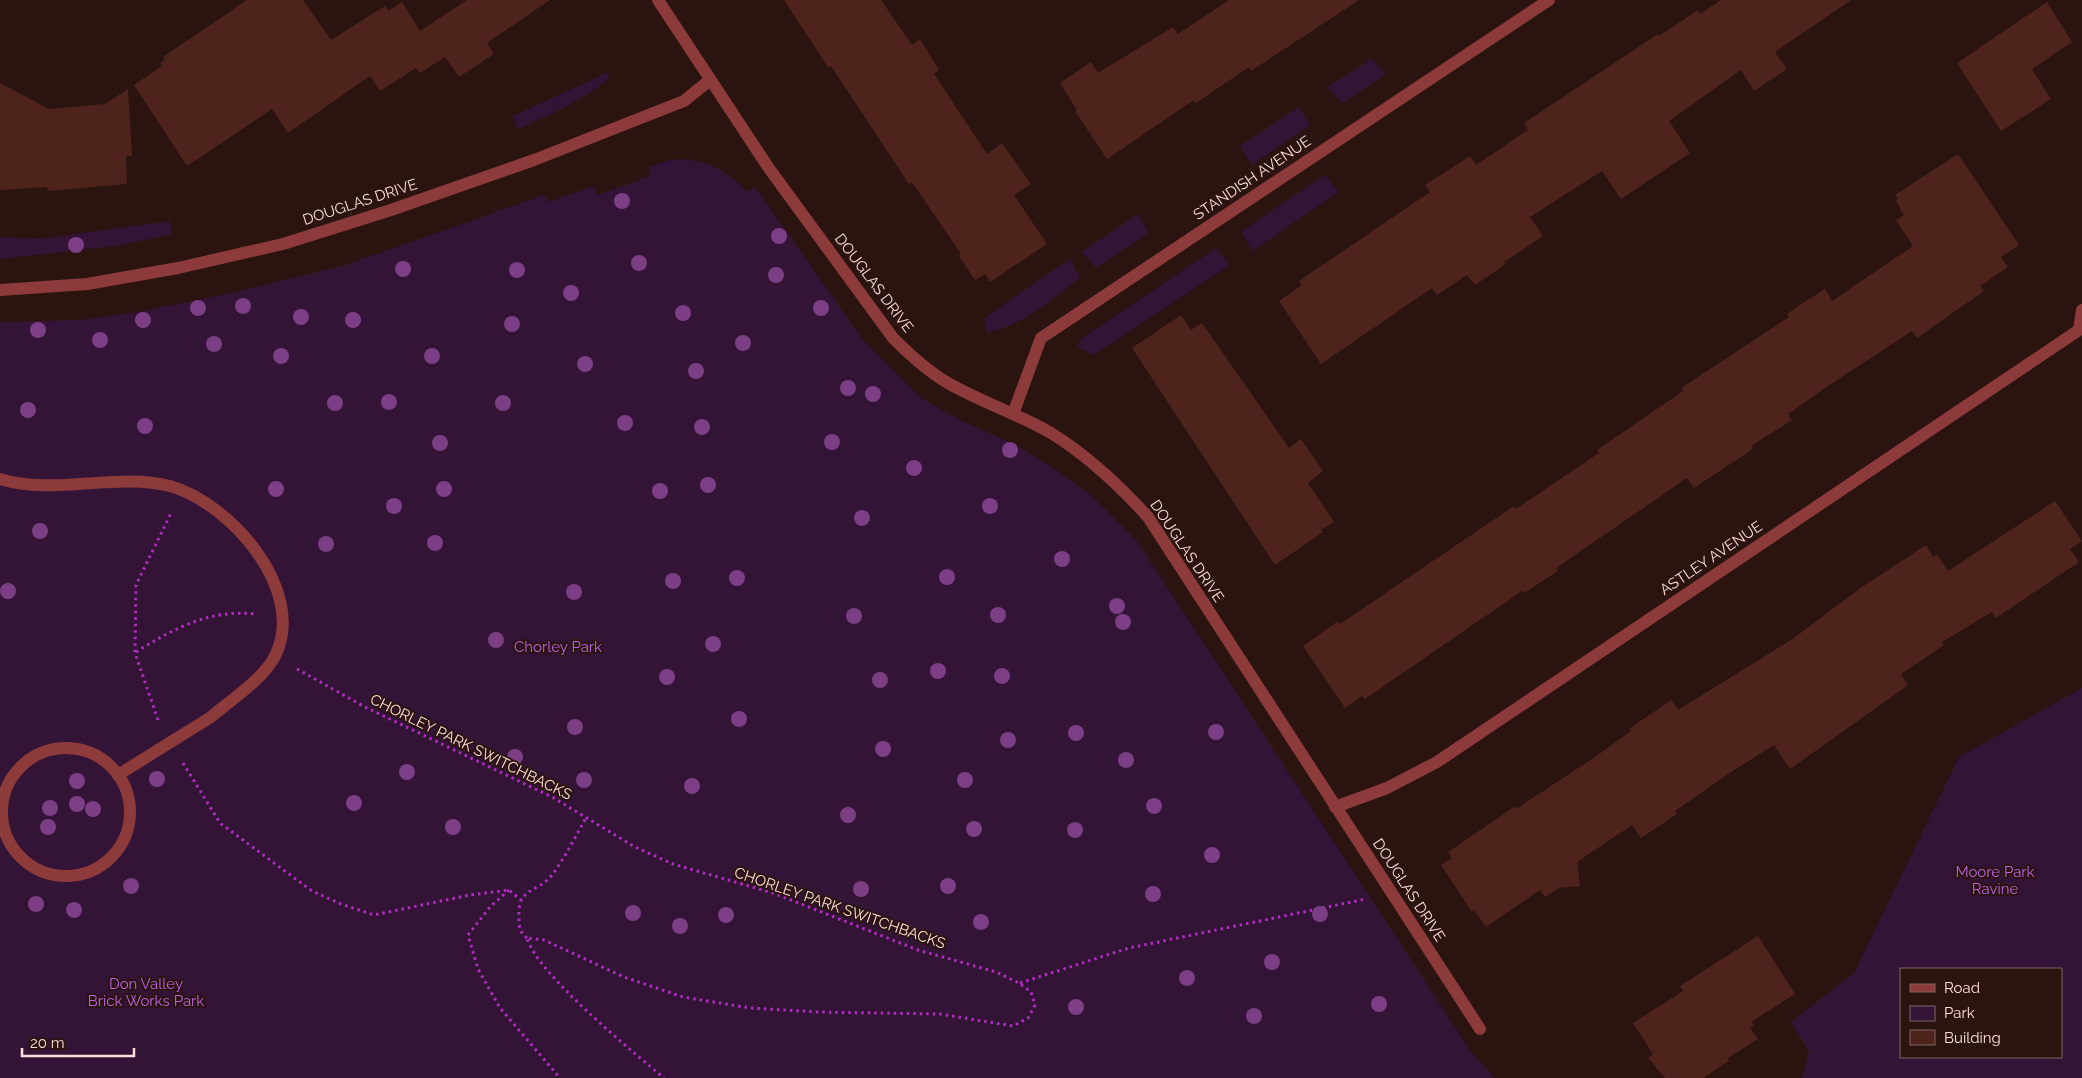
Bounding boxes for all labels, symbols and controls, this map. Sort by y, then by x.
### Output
street label: STANDISH AVENUE [1190,132,1314,224]
street label: DOUGLAS DRIVE [300,175,420,229]
street label: DOUGLAS DRIVE [831,230,917,336]
street label: DOUGLAS DRIVE [1146,497,1228,605]
street label: ASTLEY AVENUE [1657,517,1765,599]
park label: Chorley Park [514,638,602,656]
street label: CHORLEY PARK SWITCHBACKS [367,690,575,804]
street label: DOUGLAS DRIVE [1369,835,1449,945]
street label: CHORLEY PARK SWITCHBACKS [732,863,948,953]
park label: Moore Park Ravine [1955,863,2035,898]
legend [1900,968,2062,1058]
park label: Don Valley Brick Works Park [88,975,204,1010]
text: Road [1944,979,1980,997]
text: Park [1944,1004,1975,1022]
scale bar [22,1026,135,1058]
text: Building [1944,1029,2001,1047]
text: 20 m [30,1034,65,1052]

